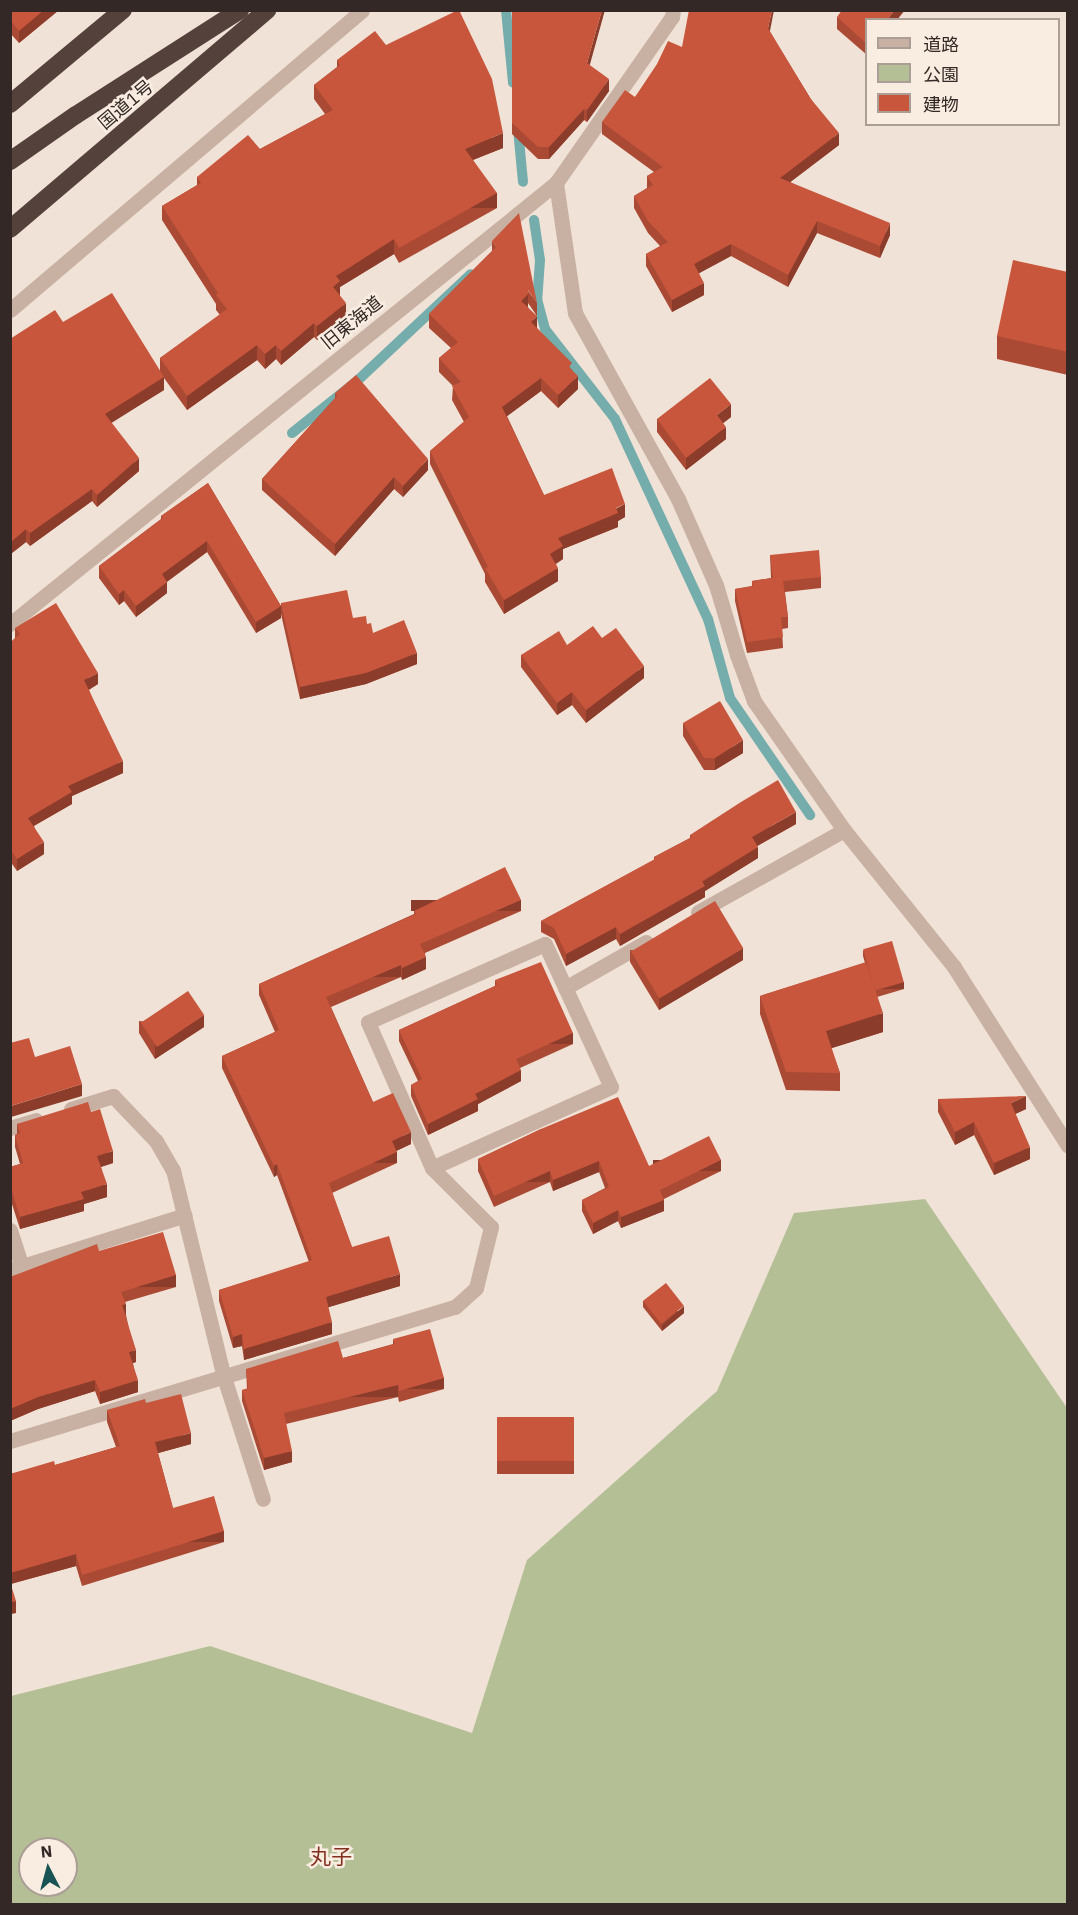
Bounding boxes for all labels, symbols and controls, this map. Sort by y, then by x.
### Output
legend [865,18,1060,126]
text: 道路 [923,33,959,56]
text: 公園 [923,63,959,86]
street label: 国道1号 [94,76,158,134]
text: 建物 [923,93,959,116]
street label: 旧東海道 [317,292,387,354]
north arrow [18,1837,78,1897]
text: N [40,1841,53,1862]
district label: 丸子 [310,1843,352,1869]

